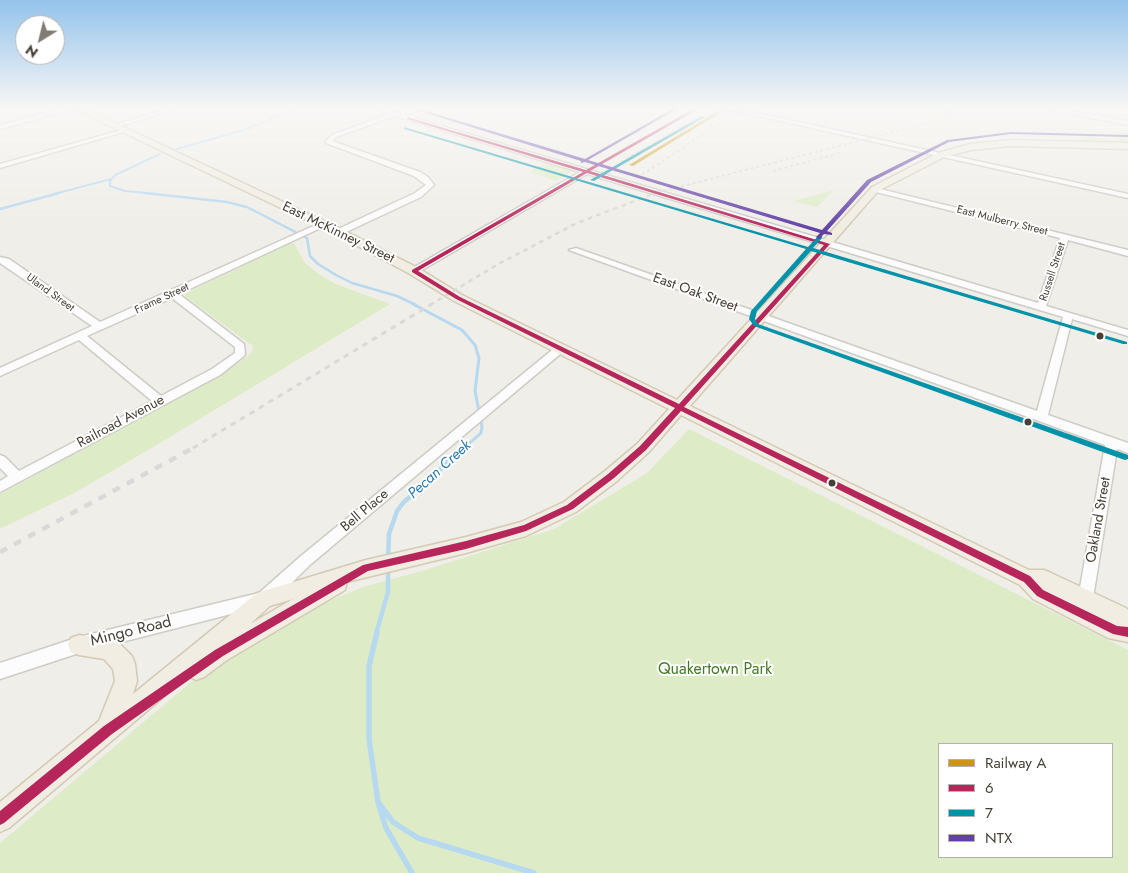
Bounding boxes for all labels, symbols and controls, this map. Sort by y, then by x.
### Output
north arrow [15,15,65,65]
text: N [21,40,42,63]
street label: East McKinney Street [279,199,397,267]
street label: East Mulberry Street [955,203,1049,239]
street label: Russell Street [1037,241,1069,303]
street label: East Oak Street [650,270,740,316]
street label: Uland Street [23,271,77,315]
street label: Frame Street [133,281,191,317]
unlabelled marker [1095,331,1105,341]
street label: Railroad Avenue [75,392,167,452]
unlabelled marker [1023,417,1033,427]
water label: Pecan Creek [405,437,475,503]
street label: Oakland Street [1083,476,1115,564]
unlabelled marker [827,478,837,488]
street label: Bell Place [338,486,392,536]
street label: Mingo Road [89,613,173,651]
park label: Quakertown Park [658,660,772,680]
legend [938,743,1113,858]
text: Railway A [985,752,1046,774]
text: 6 [985,777,994,799]
text: 7 [985,802,993,824]
text: NTX [985,827,1012,849]

